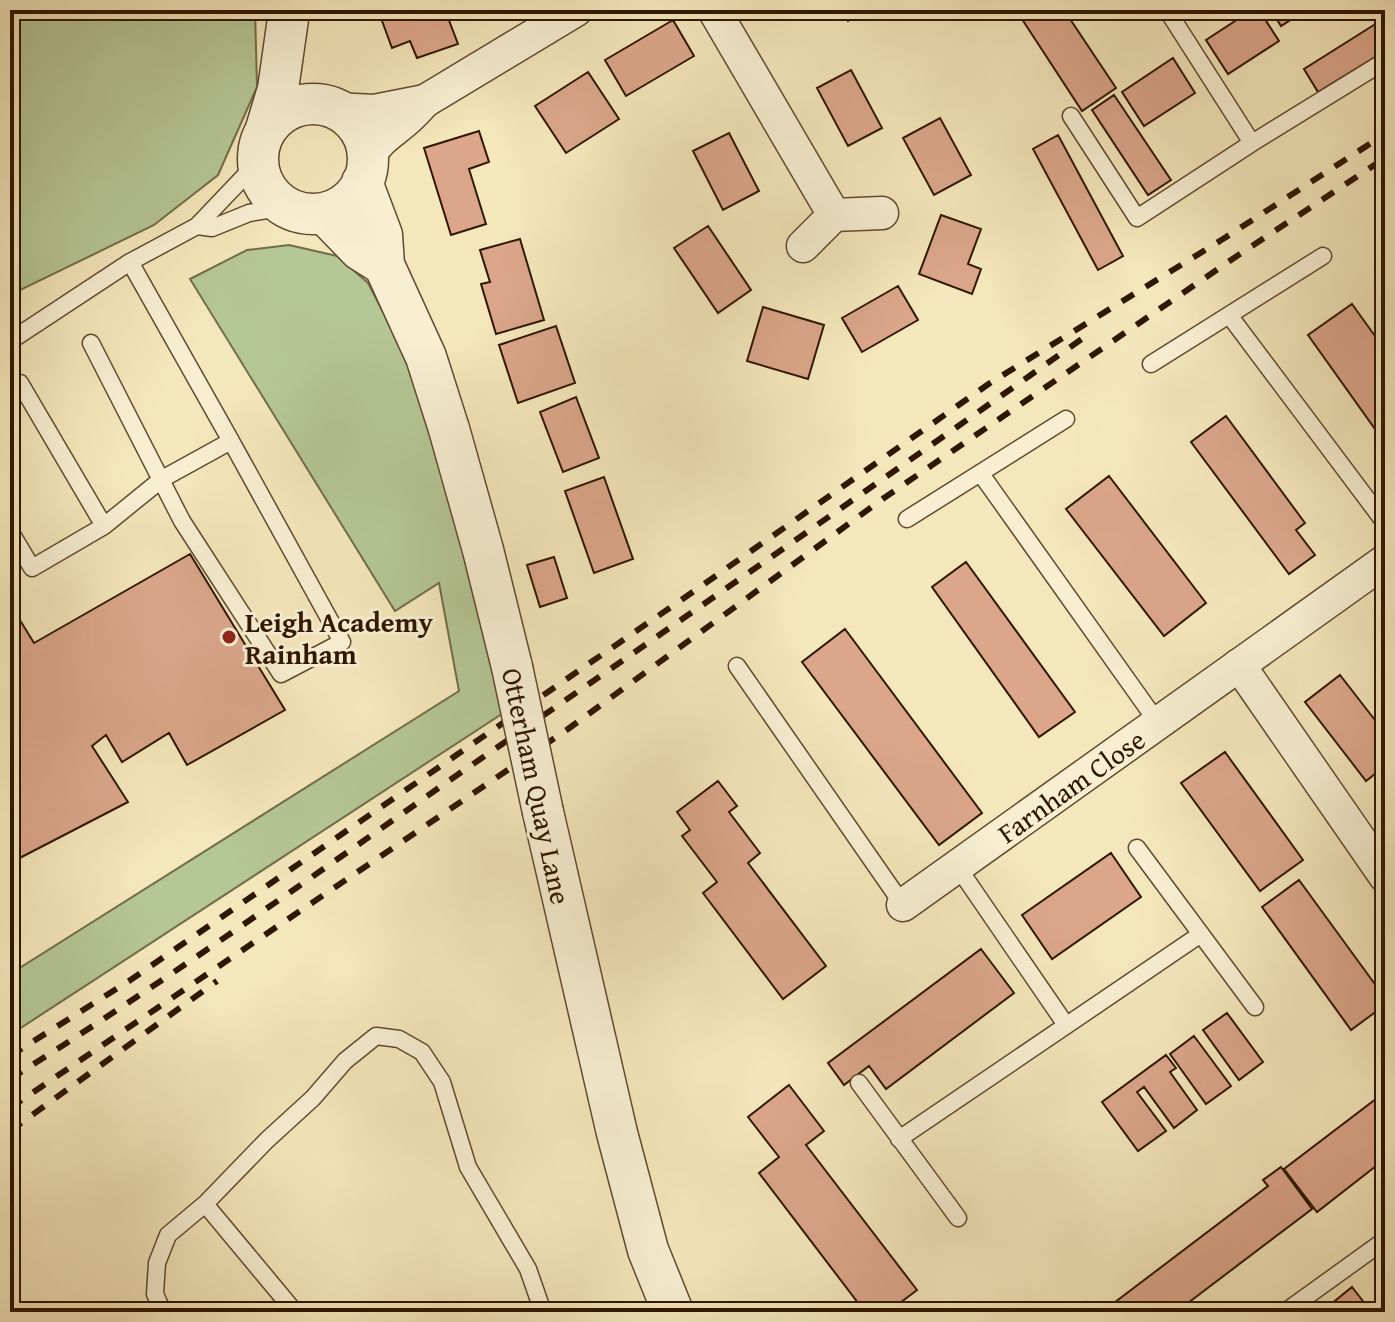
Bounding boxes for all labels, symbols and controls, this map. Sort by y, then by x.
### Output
place label: Leigh Academy Rainham [245,601,433,674]
marker: Leigh Academy Rainham [220,628,238,646]
street label: Otterham Quay Lane [492,664,582,908]
street label: Farnham Close [988,718,1153,852]

